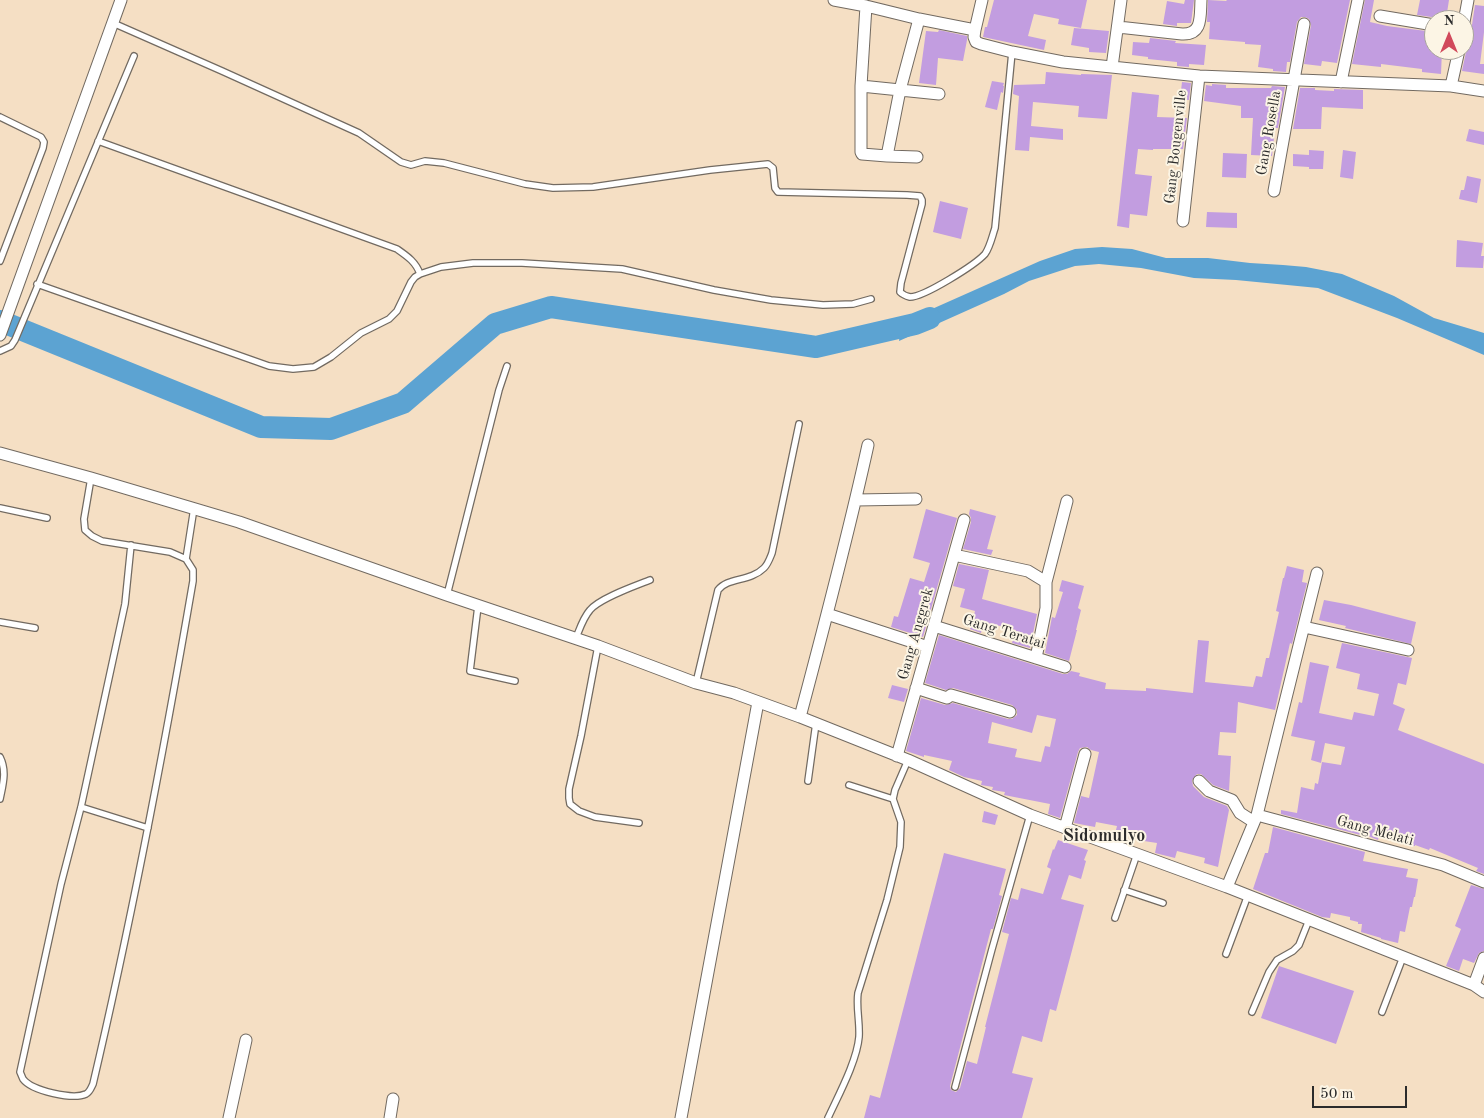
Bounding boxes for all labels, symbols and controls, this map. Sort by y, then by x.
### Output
north arrow [1424,10,1474,60]
text: N [1444,14,1454,28]
street label: Gang Bougenville [1161,89,1191,205]
street label: Gang Rosella [1253,89,1285,177]
street label: Gang Anggrek [894,586,938,682]
street label: Gang Teratai [961,611,1047,653]
street label: Gang Melati [1335,812,1415,850]
district label: Sidomulyo [1063,825,1145,847]
scale bar [1314,1076,1409,1108]
text: 50 m [1320,1087,1354,1102]

